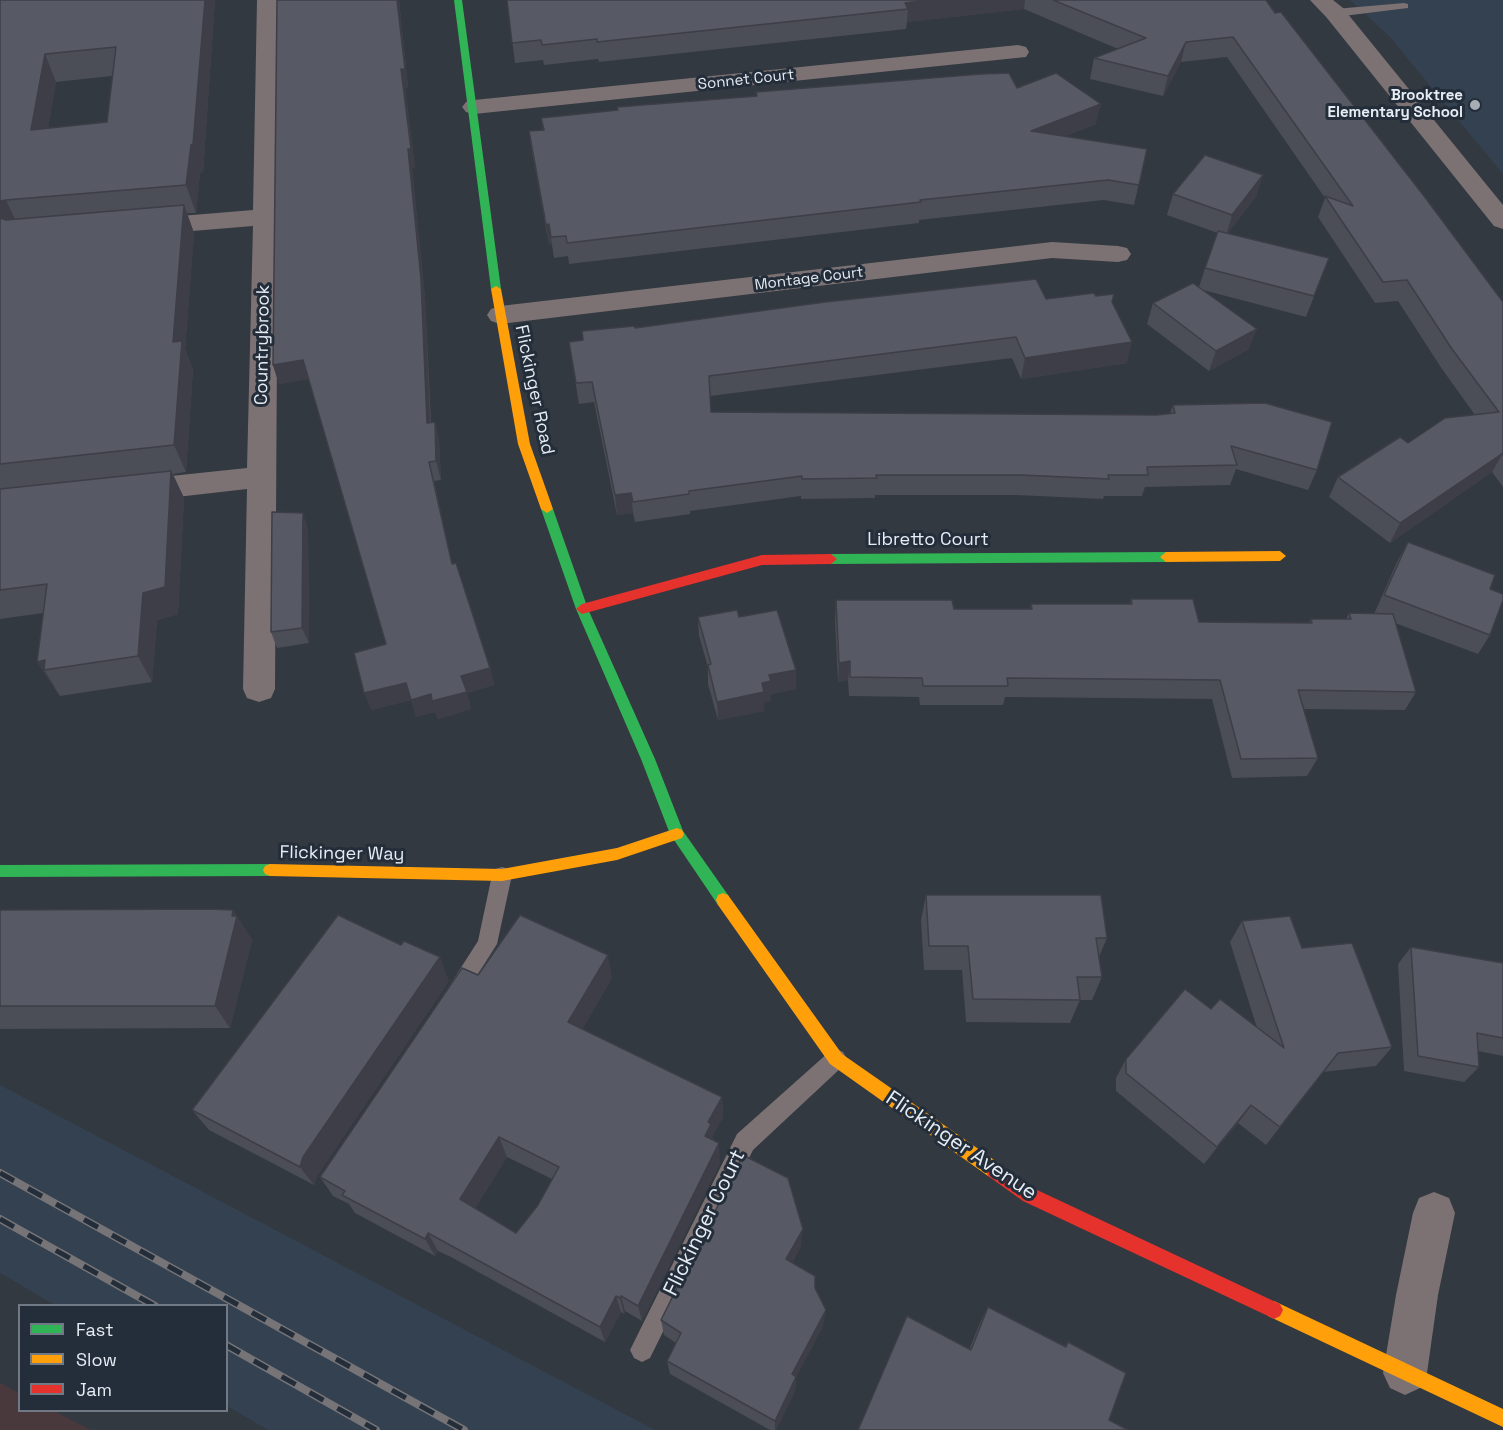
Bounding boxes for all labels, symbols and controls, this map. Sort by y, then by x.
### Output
street label: Sonnet Court [697,66,795,94]
place label: Brooktree Elementary School [1328,87,1463,122]
marker: Brooktree Elementary School [1468,98,1482,112]
street label: Montage Court [754,263,864,295]
street label: Countrybrook [251,285,275,405]
street label: Flickinger Road [510,323,558,457]
street label: Libretto Court [867,529,989,551]
street label: Flickinger Way [279,842,405,866]
street label: Flickinger Avenue [881,1086,1041,1206]
street label: Flickinger Court [659,1146,751,1300]
legend [18,1304,228,1412]
text: Fast [76,1318,113,1341]
text: Slow [76,1348,117,1371]
text: Jam [76,1378,112,1401]

